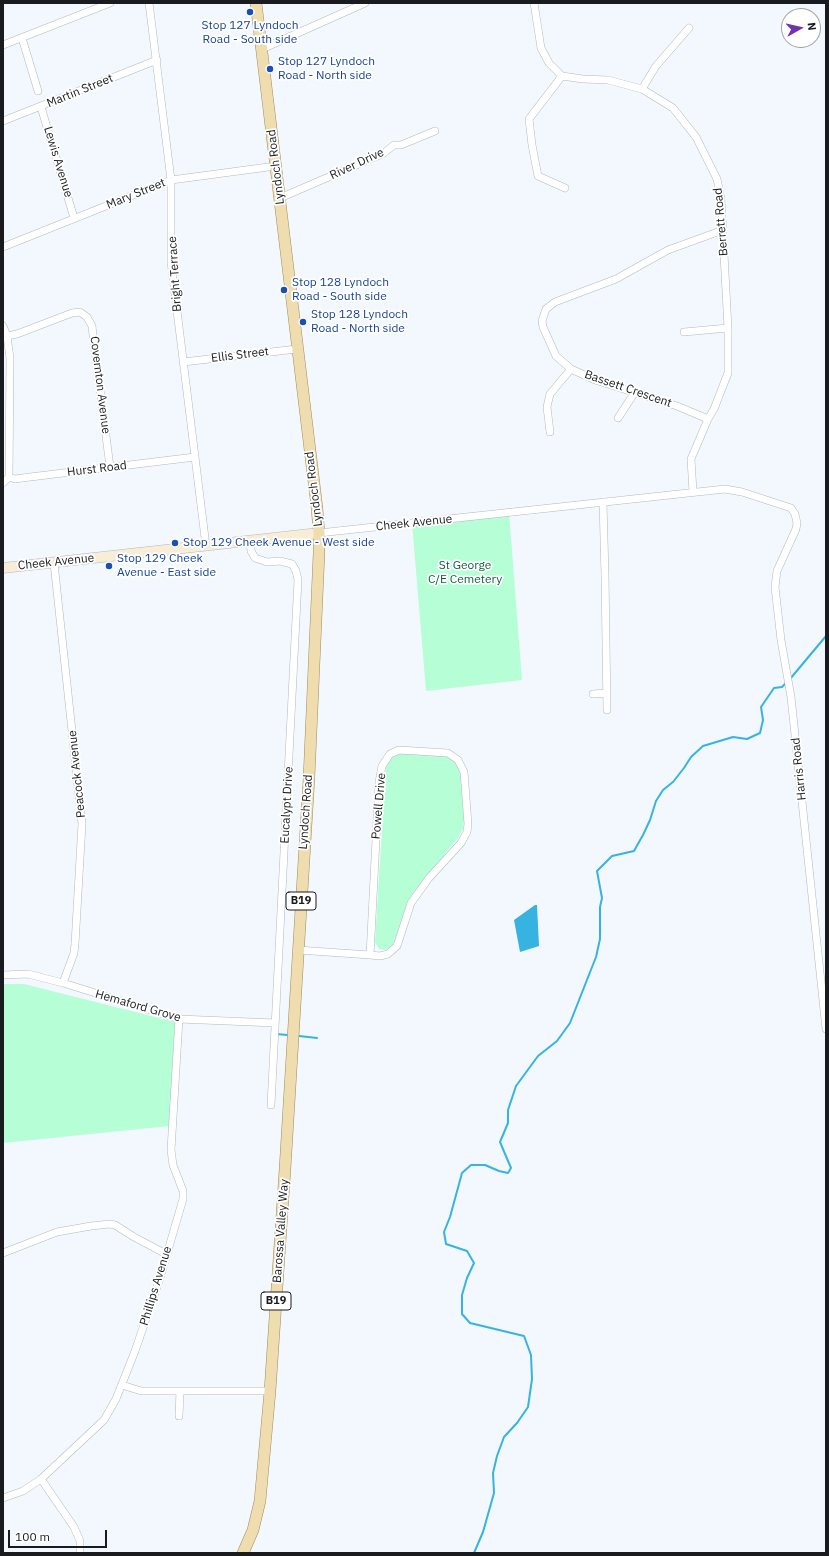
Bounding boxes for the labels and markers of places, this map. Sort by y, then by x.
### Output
marker: Stop 127 Lyndoch Road - South side [245,7,255,17]
place label: Stop 127 Lyndoch Road - South side [202,19,298,47]
place label: Stop 127 Lyndoch Road - North side [278,55,375,83]
marker: Stop 127 Lyndoch Road - North side [265,64,275,74]
place label: Stop 128 Lyndoch Road - South side [292,276,389,304]
marker: Stop 128 Lyndoch Road - South side [279,285,289,295]
place label: Stop 128 Lyndoch Road - North side [311,308,408,336]
marker: Stop 128 Lyndoch Road - North side [298,317,308,327]
place label: Stop 129 Cheek Avenue - West side [183,536,374,550]
marker: Stop 129 Cheek Avenue - West side [170,538,180,548]
place label: Stop 129 Cheek Avenue - East side [117,552,216,580]
marker: Stop 129 Cheek Avenue - East side [104,561,114,571]

